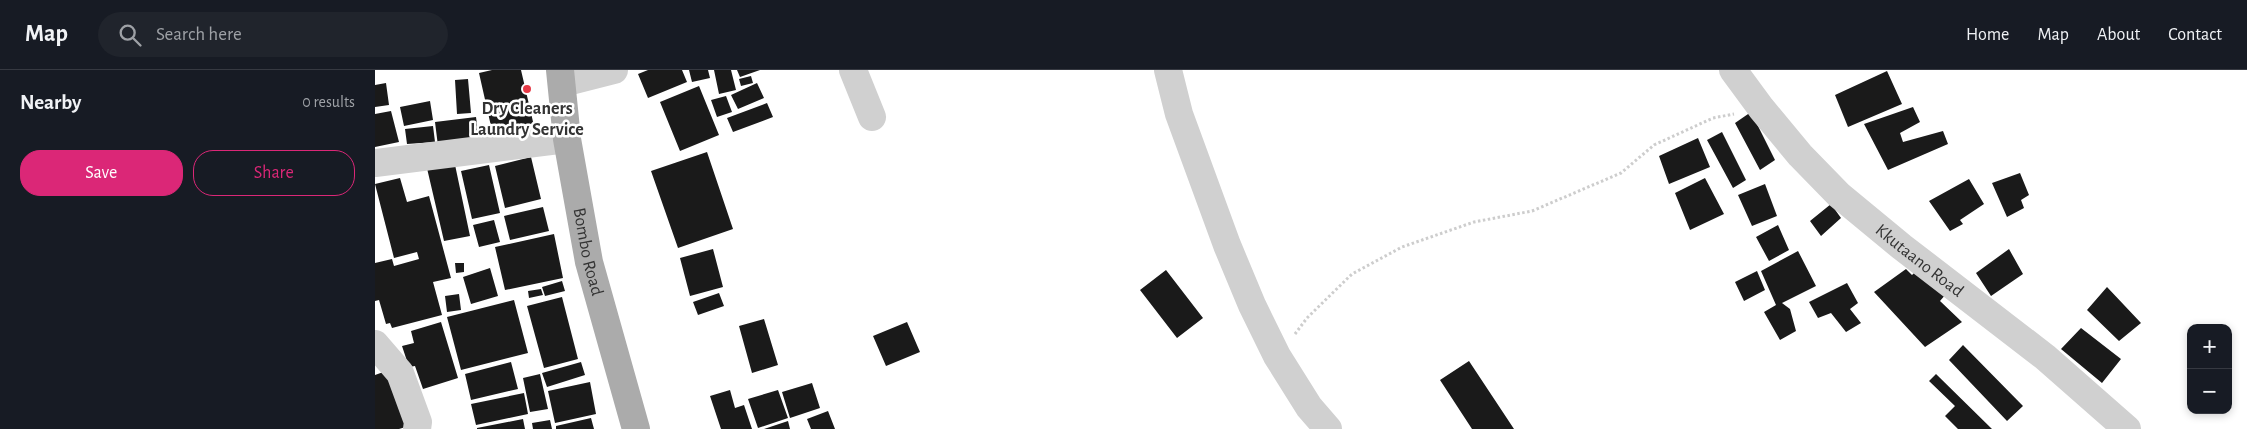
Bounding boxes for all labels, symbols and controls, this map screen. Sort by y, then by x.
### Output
search box [98,12,448,57]
icon: search [116,21,144,49]
text: Map [25,22,68,46]
text: Search here [156,25,242,44]
text: Home [1966,26,2009,44]
text: Map [2037,26,2069,44]
text: About [2097,26,2140,44]
text: Contact [2168,26,2222,44]
marker: Dry Cleaners Laundry Service [521,83,533,95]
text: Nearby [20,92,81,113]
text: 0 results [302,94,355,110]
place label: Dry Cleaners Laundry Service [470,100,584,139]
button: Save [20,150,183,196]
button: Share [193,150,355,196]
street label: Bombo Road [569,206,606,298]
street label: Kkutaano Road [1872,221,1967,301]
map controls [2187,324,2232,414]
button: + [2187,324,2232,369]
button: − [2187,369,2232,414]

